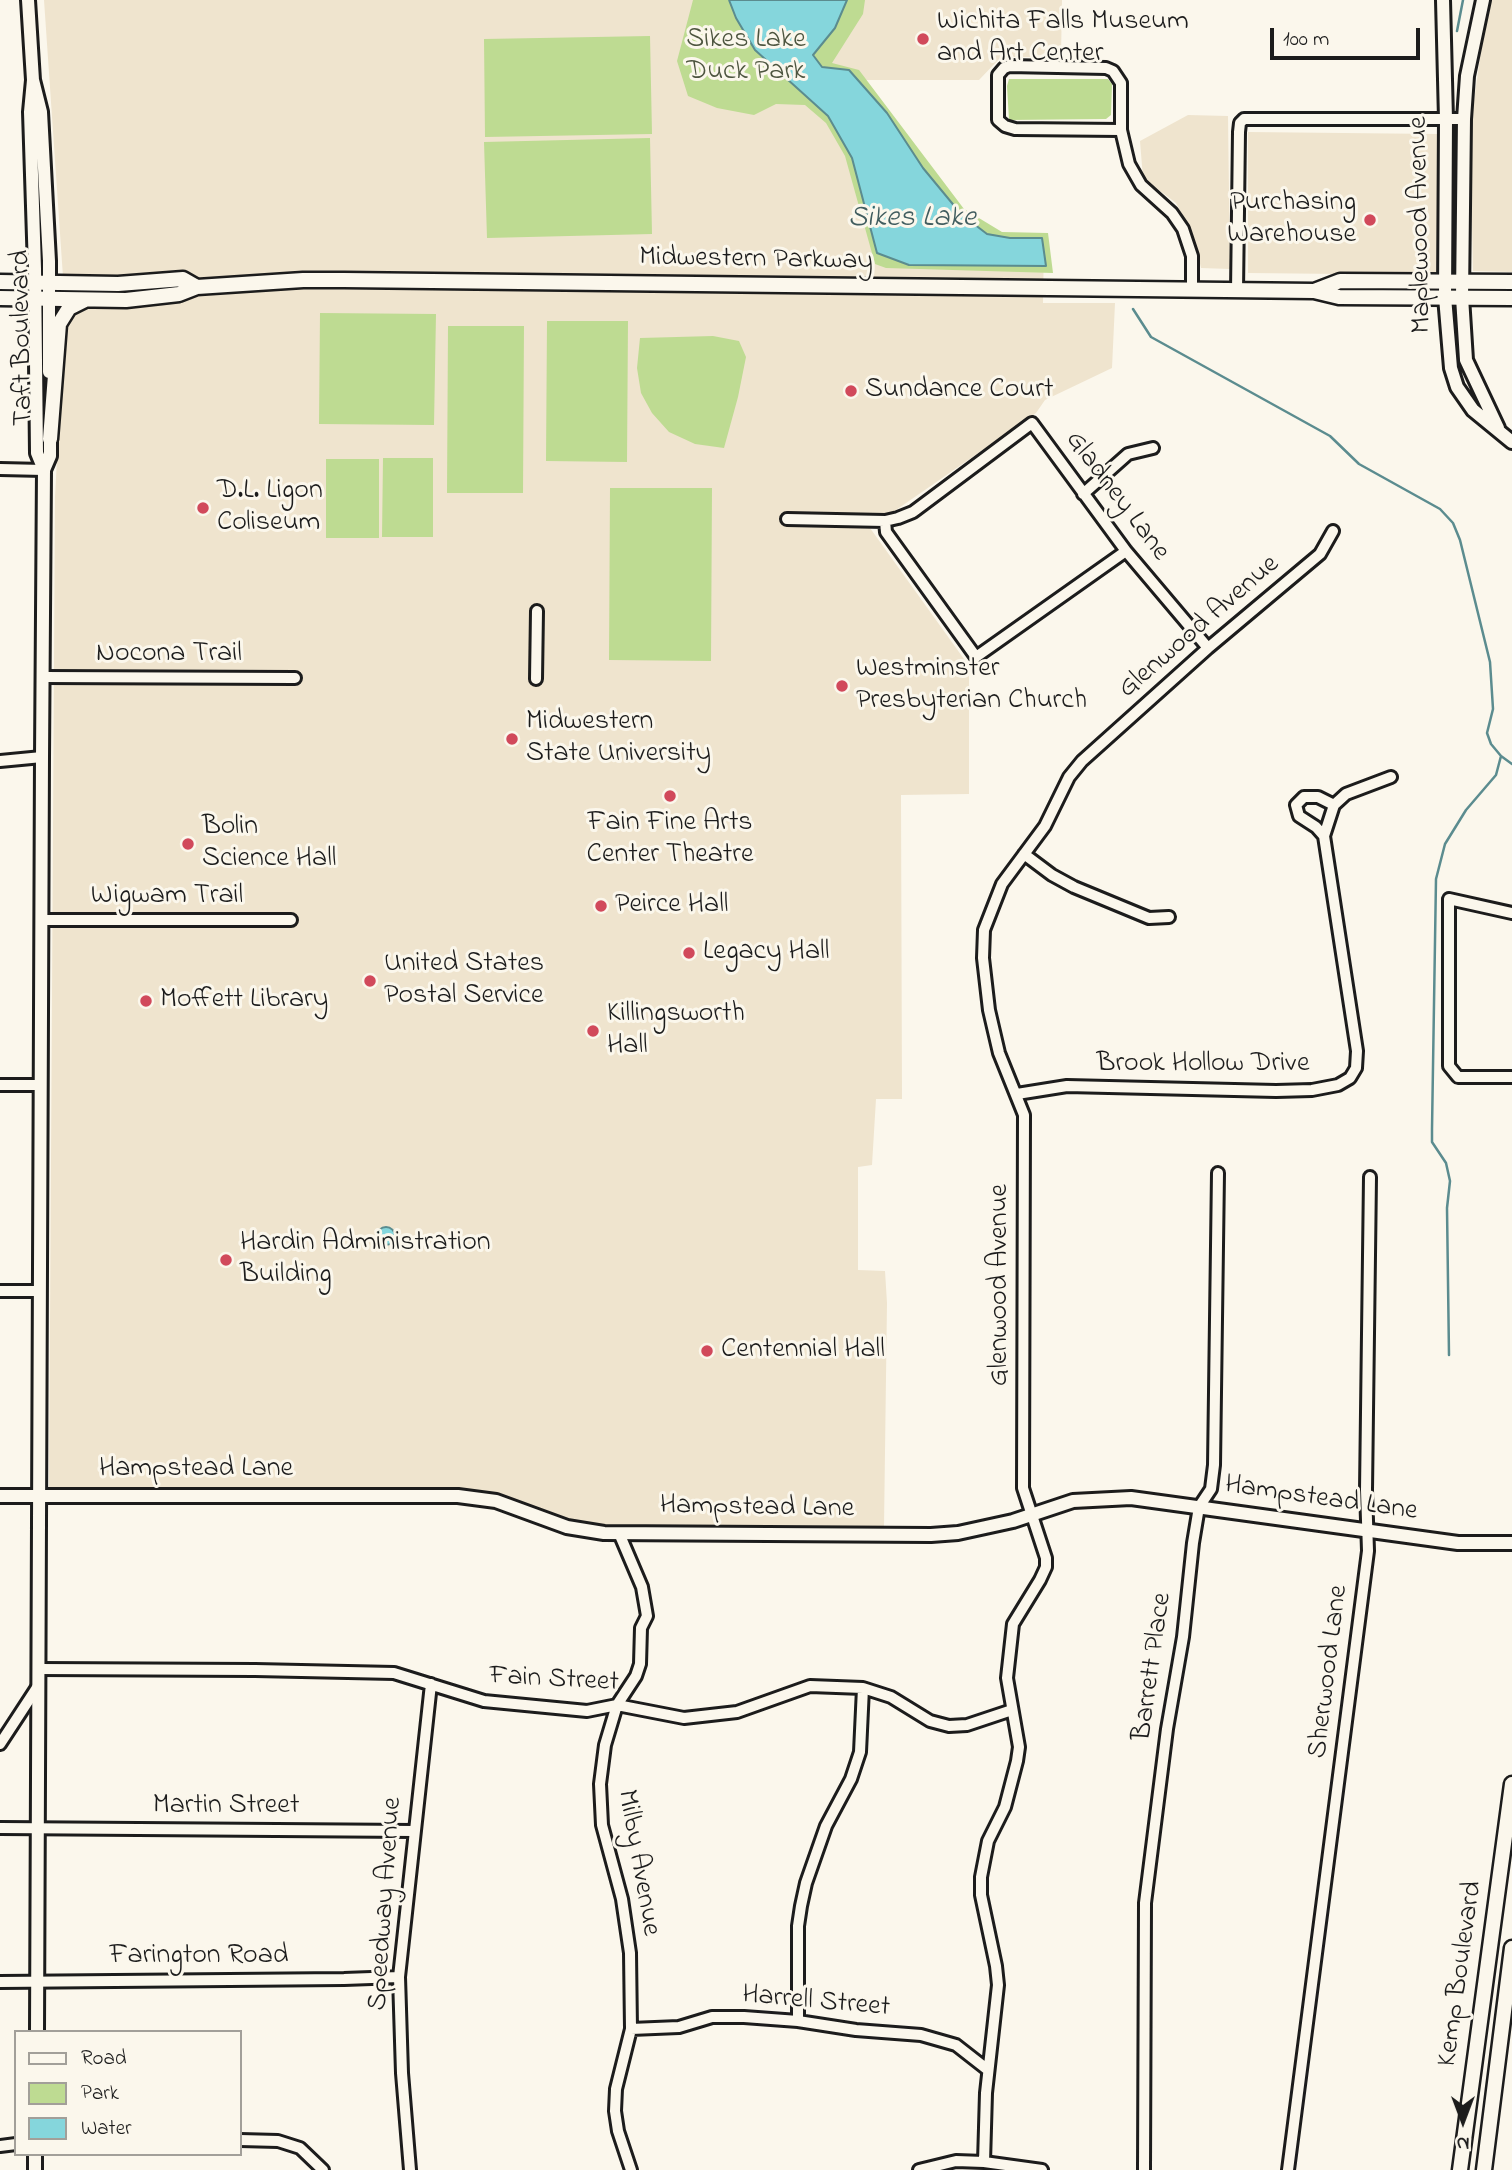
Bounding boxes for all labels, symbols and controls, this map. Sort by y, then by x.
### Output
place label: Wichita Falls Museum and Art Center [937,6,1189,72]
scale bar [1274,14,1424,58]
park label: Sikes Lake Duck Park [686,24,806,90]
text: 100 m [1283,25,1329,55]
marker: Wichita Falls Museum and Art Center [915,31,931,47]
street label: Maplewood Avenue [1403,116,1441,334]
place label: Purchasing Warehouse [1227,187,1356,253]
water label: Sikes Lake [848,202,976,238]
marker: Purchasing Warehouse [1362,212,1378,228]
street label: Midwestern Parkway [639,242,873,280]
street label: Taft Boulevard [6,250,42,426]
place label: Sundance Court [865,374,1053,408]
marker: Sundance Court [843,383,859,399]
street label: Gladney Lane [1056,425,1176,569]
place label: D.L. Ligon Coliseum [217,475,323,541]
marker: D.L. Ligon Coliseum [195,500,211,516]
street label: Glenwood Avenue [1113,549,1287,707]
street label: Nocona Trail [96,638,242,672]
place label: Westminster Presbyterian Church [856,653,1087,719]
marker: Westminster Presbyterian Church [834,678,850,694]
place label: Midwestern State University [526,706,711,772]
marker: Midwestern State University [504,731,520,747]
marker: Fain Fine Arts Center Theatre [662,788,678,804]
place label: Fain Fine Arts Center Theatre [587,807,753,873]
place label: Bolin Science Hall [202,811,337,877]
marker: Bolin Science Hall [180,836,196,852]
street label: Wigwam Trail [91,880,243,914]
place label: Peirce Hall [615,889,729,923]
marker: Peirce Hall [593,898,609,914]
place label: Legacy Hall [703,936,829,970]
marker: Legacy Hall [681,945,697,961]
place label: United States Postal Service [384,948,544,1014]
marker: United States Postal Service [362,973,378,989]
place label: Moffett Library [160,984,328,1018]
marker: Moffett Library [138,993,154,1009]
place label: Killingsworth Hall [607,998,745,1064]
marker: Killingsworth Hall [585,1023,601,1039]
street label: Brook Hollow Drive [1097,1048,1309,1082]
street label: Glenwood Avenue [984,1184,1018,1386]
place label: Hardin Administration Building [240,1227,491,1293]
marker: Hardin Administration Building [218,1252,234,1268]
place label: Centennial Hall [721,1334,885,1368]
marker: Centennial Hall [699,1343,715,1359]
street label: Hampstead Lane [99,1453,293,1487]
street label: Hampstead Lane [1222,1470,1420,1530]
street label: Hampstead Lane [660,1491,854,1527]
street label: Sherwood Lane [1303,1583,1357,1761]
street label: Barrett Place [1127,1591,1181,1743]
street label: Fain Street [488,1661,620,1701]
street label: Milby Avenue [608,1787,666,1939]
street label: Martin Street [153,1790,299,1824]
street label: Speedway Avenue [363,1796,411,2012]
street label: Kemp Boulevard [1432,1879,1492,2069]
street label: Farington Road [109,1940,289,1974]
street label: Harrell Street [741,1980,891,2026]
legend [14,2030,242,2156]
text: Road [81,2044,127,2074]
text: Park [81,2079,119,2109]
north arrow [1428,2086,1498,2156]
text: Water [81,2114,132,2144]
text: N [1457,2129,1469,2156]

